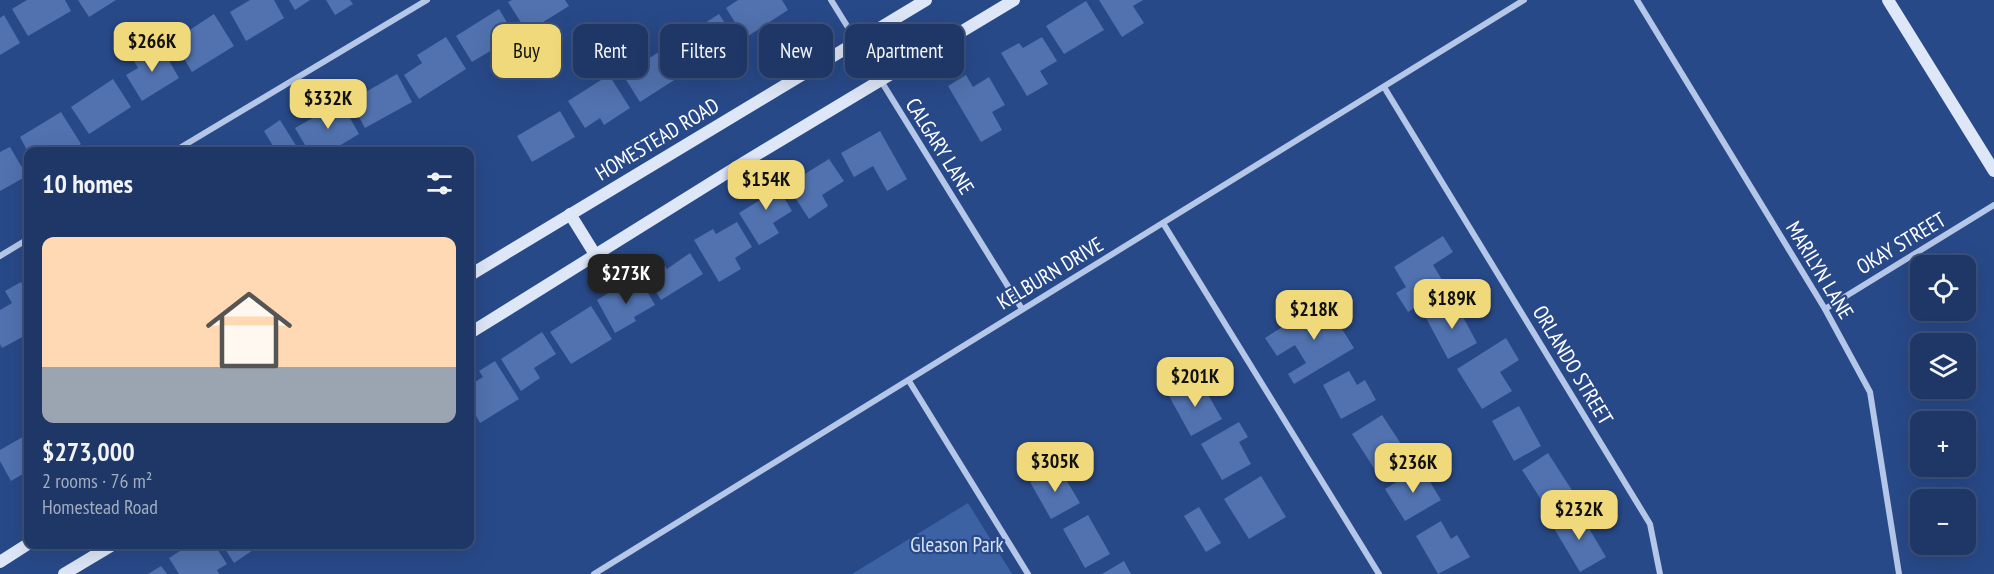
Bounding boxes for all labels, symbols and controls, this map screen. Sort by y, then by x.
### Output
pin: $266K [110,22,194,73]
chip: Buy [492,24,561,78]
chip: Rent [573,24,648,78]
chip: Filters [660,24,747,78]
chip: New [759,24,833,78]
chip: Apartment [845,24,964,78]
text: $266K [128,28,176,54]
pin: $332K [286,79,370,130]
text: $332K [304,85,352,111]
street label: HOMESTEAD ROAD [590,92,724,186]
street label: CALGARY LANE [900,93,980,199]
pin: $154K [724,160,808,211]
text: $154K [742,166,790,192]
text: 10 homes [42,167,133,200]
icon: filters [423,167,456,200]
street label: OKAY STREET [1851,205,1951,280]
street label: MARILYN LANE [1780,216,1860,324]
street label: KELBURN DRIVE [992,231,1108,315]
pin: $273K [584,254,668,305]
map controls [1910,255,1976,555]
button: locate [1910,255,1976,321]
text: $273K [602,260,650,286]
icon: home [195,276,303,384]
pin: $189K [1410,279,1494,330]
text: $189K [1428,285,1476,311]
pin: $218K [1272,290,1356,341]
text: $218K [1290,296,1338,322]
street label: ORLANDO STREET [1527,300,1620,430]
button: layers [1910,333,1976,399]
pin: $201K [1153,357,1237,408]
text: $201K [1171,363,1219,389]
button: + [1910,411,1976,477]
text: $273,000 [42,435,135,468]
pin: $305K [1013,442,1097,493]
pin: $236K [1371,443,1455,494]
text: $305K [1031,448,1079,474]
text: $236K [1389,449,1437,475]
text: 2 rooms · 76 m² [42,468,152,494]
button: − [1910,489,1976,555]
pin: $232K [1537,490,1621,541]
text: Homestead Road [42,494,158,520]
text: $232K [1555,496,1603,522]
park label: Gleason Park [910,531,1004,558]

